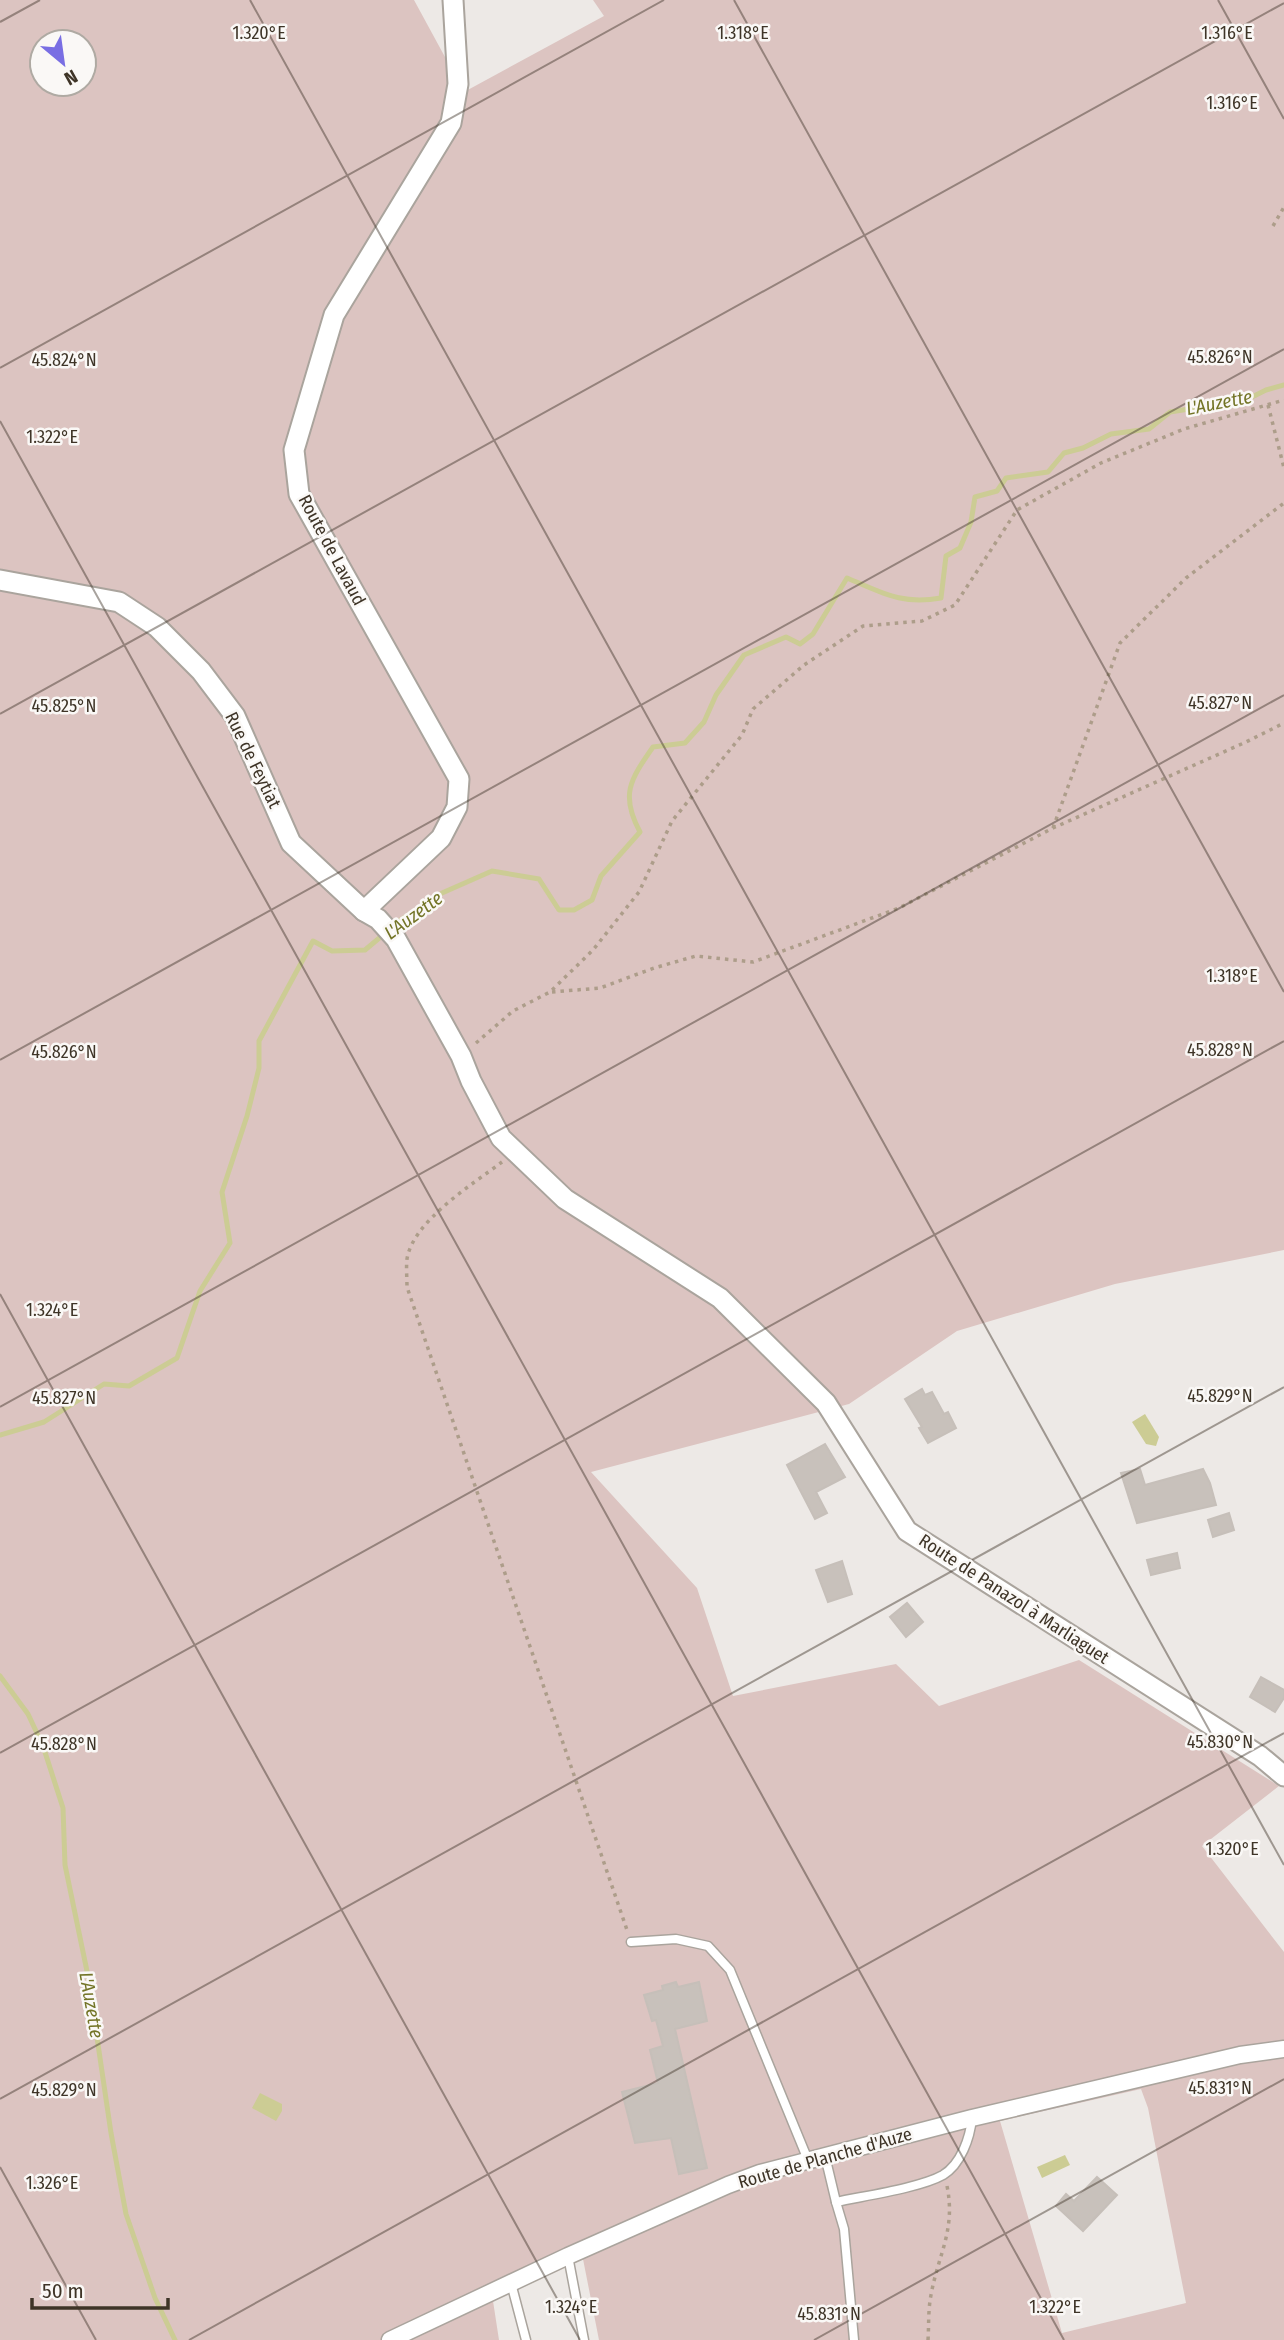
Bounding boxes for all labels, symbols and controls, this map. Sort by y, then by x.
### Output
text: 1.320°E [232,22,286,44]
text: 1.318°E [717,22,769,44]
text: 1.316°E [1201,22,1253,44]
north arrow [28,28,98,98]
text: N [60,65,82,90]
text: 1.316°E [1206,92,1258,114]
text: 45.826°N [1187,346,1253,368]
text: 45.824°N [31,349,97,371]
water label: L'Auzette [1184,385,1254,420]
text: 1.322°E [26,426,78,448]
street label: Route de Lavaud [294,491,370,609]
text: 45.827°N [1188,692,1252,714]
text: 45.825°N [32,695,96,717]
street label: Rue de Feytiat [220,708,286,812]
water label: L'Auzette [380,886,447,944]
text: 1.318°E [1206,965,1258,987]
text: 45.828°N [1187,1039,1253,1061]
text: 45.826°N [31,1041,97,1063]
text: 1.324°E [26,1299,78,1321]
text: 45.829°N [1187,1385,1253,1407]
text: 45.827°N [32,1387,96,1409]
street label: Route de Panazol à Marliaguet [915,1529,1113,1669]
text: 45.830°N [1187,1731,1253,1753]
text: 45.828°N [31,1733,97,1755]
text: 1.320°E [1205,1838,1259,1860]
water label: L'Auzette [74,1970,109,2040]
text: 45.831°N [1188,2077,1252,2099]
text: 45.829°N [31,2079,97,2101]
street label: Route de Planche d'Auze [735,2123,915,2193]
text: 1.326°E [26,2172,78,2194]
scale bar [32,2266,168,2310]
text: 50 m [42,2278,84,2304]
text: 1.324°E [545,2296,597,2318]
text: 1.322°E [1029,2296,1081,2318]
text: 45.831°N [797,2303,861,2325]

